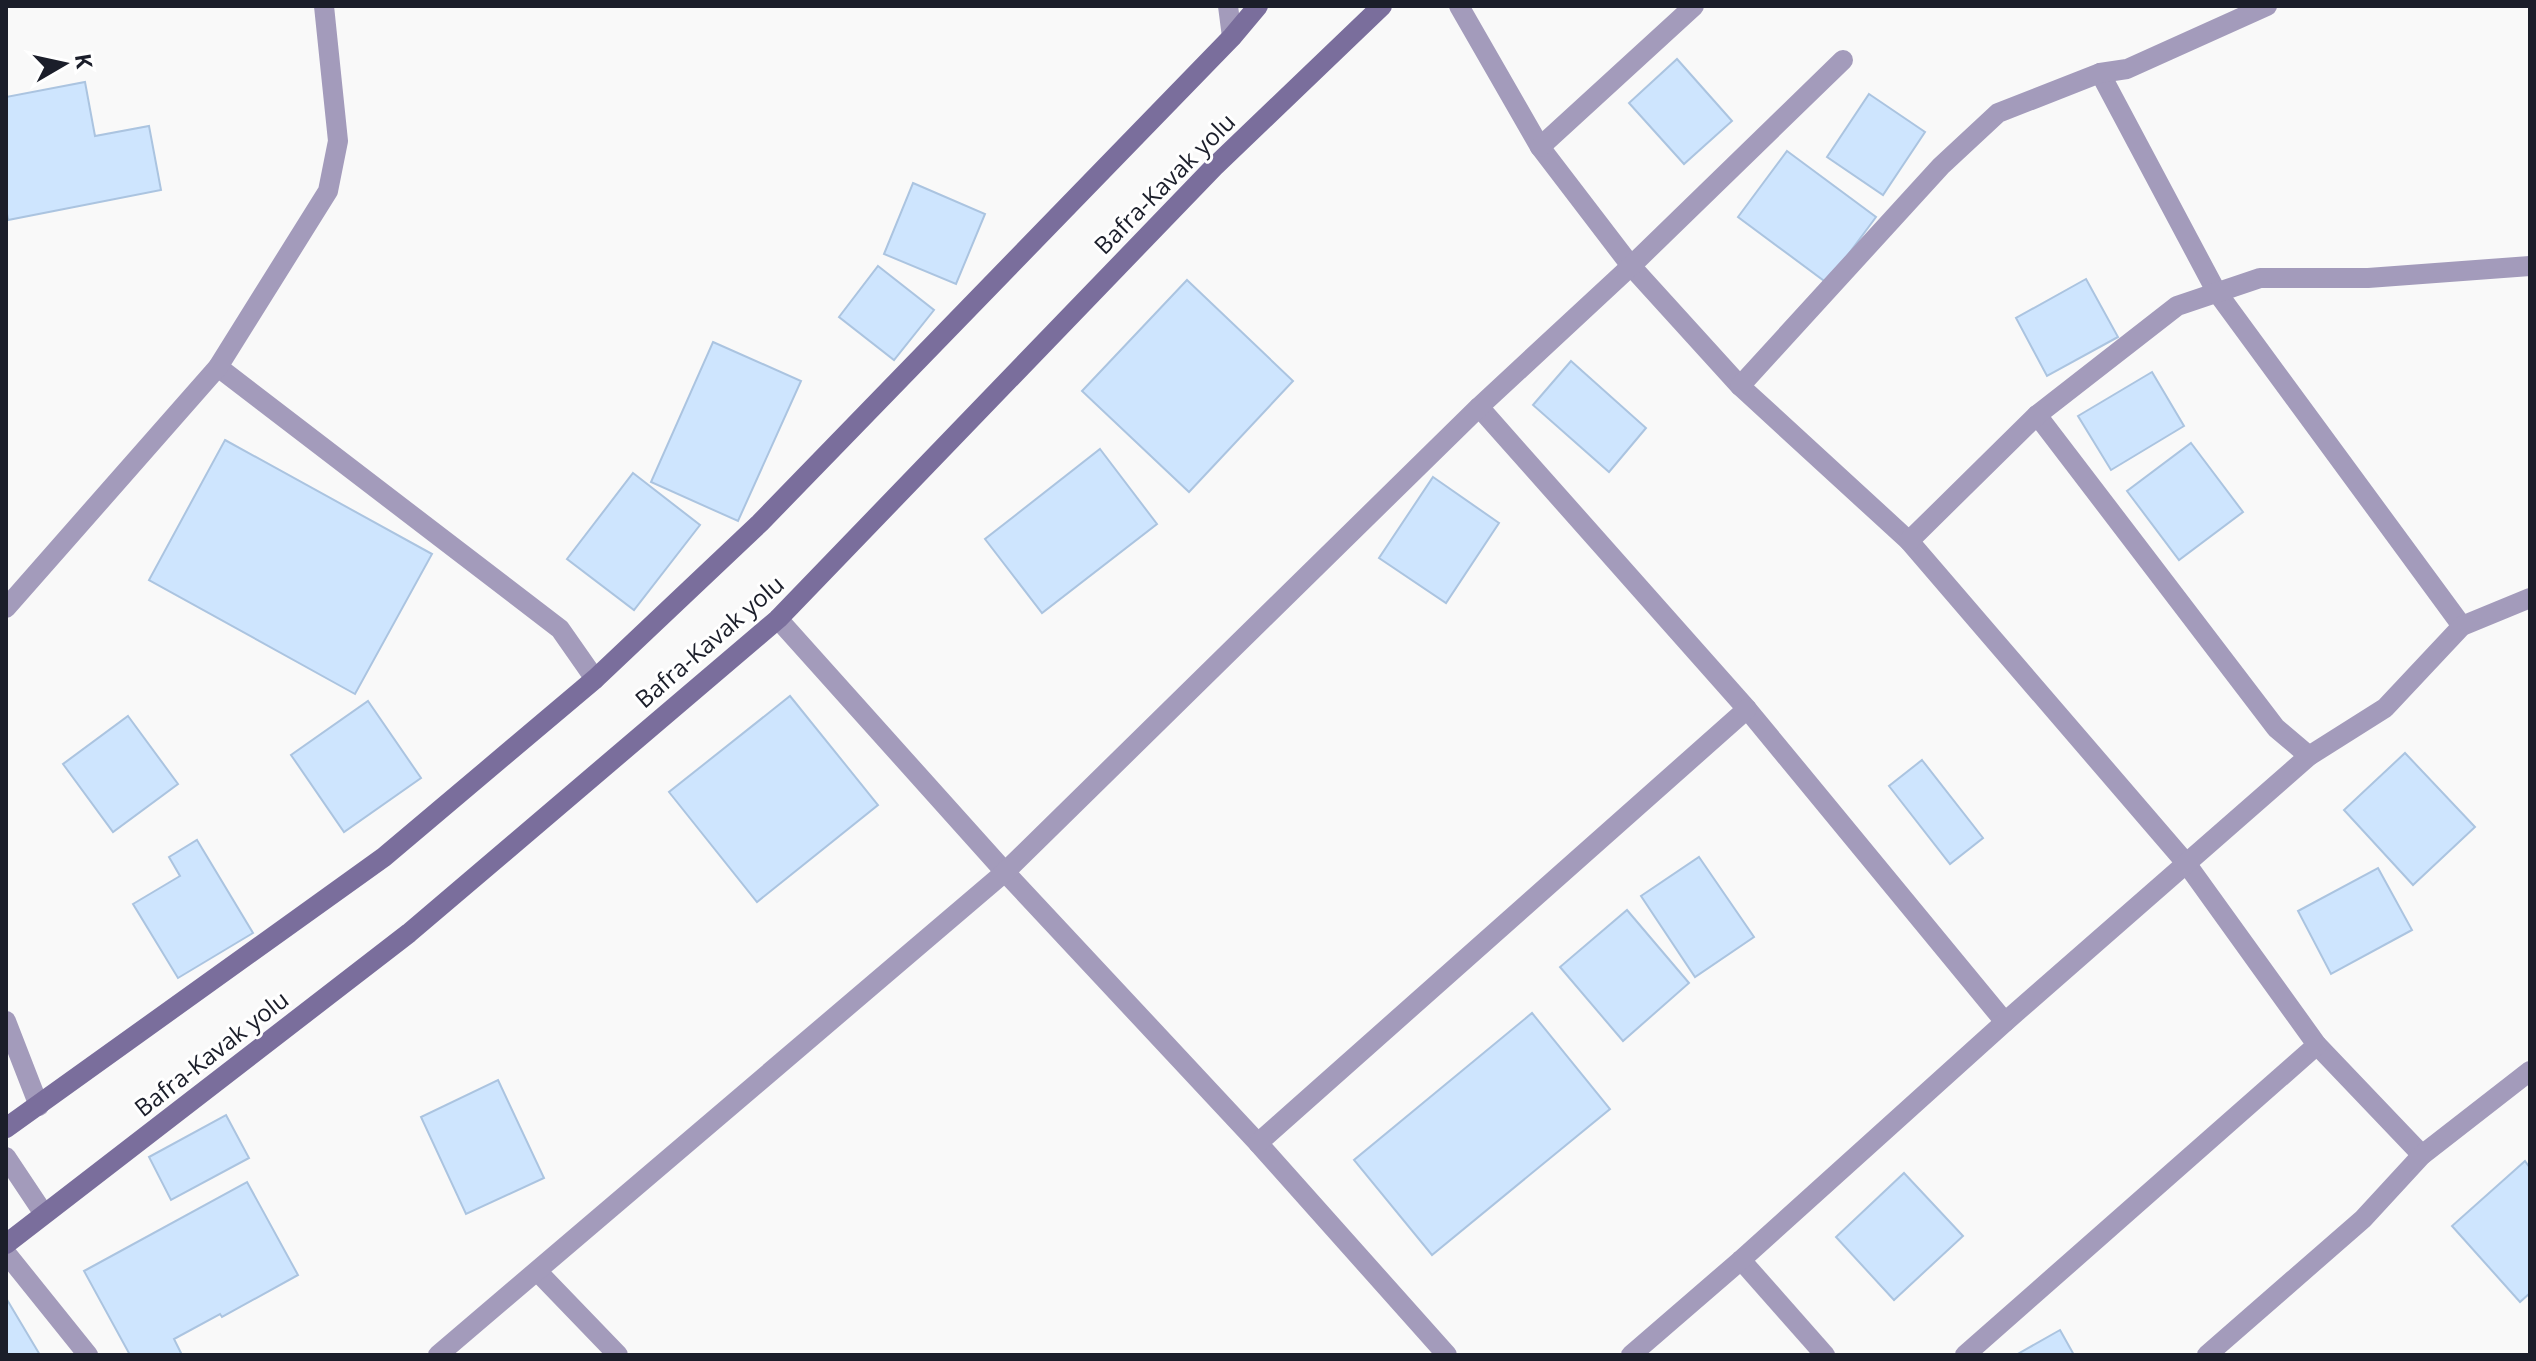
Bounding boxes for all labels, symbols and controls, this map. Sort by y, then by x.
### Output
north arrow [24,24,104,104]
text: K [69,51,101,71]
street label: Bafra-Kavak yolu [1086,105,1242,261]
street label: Bafra-Kavak yolu [628,567,790,715]
street label: Bafra-Kavak yolu [127,982,295,1124]

